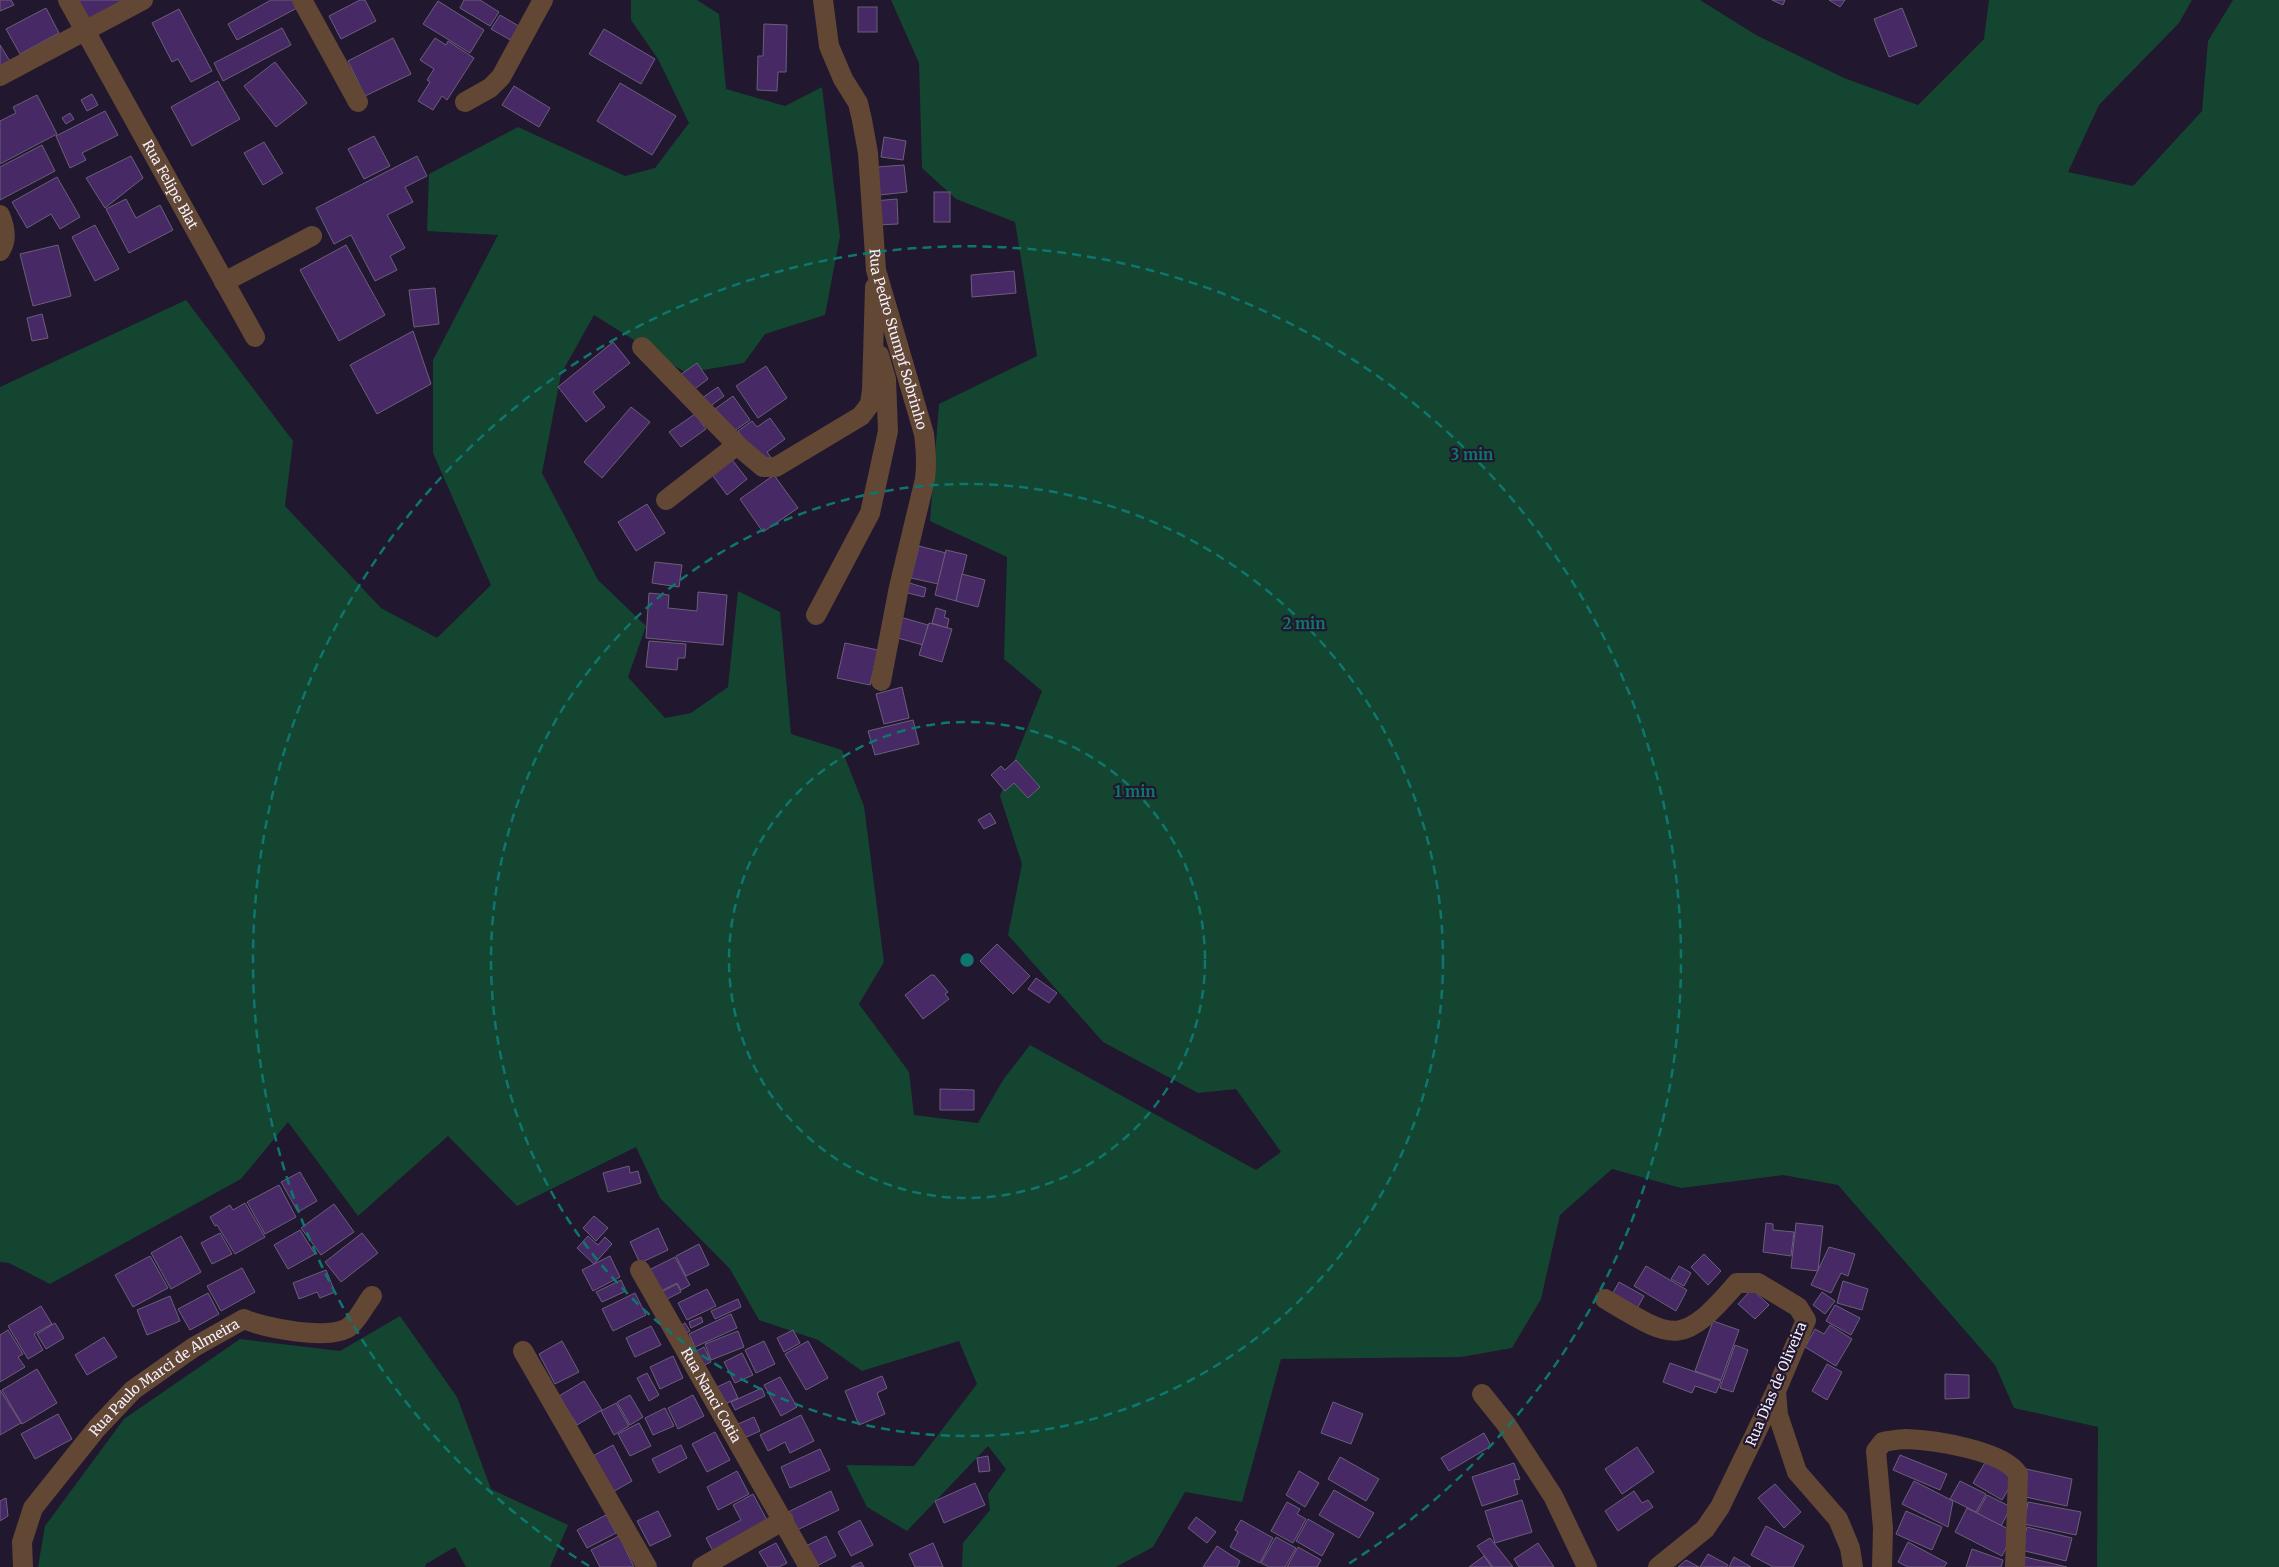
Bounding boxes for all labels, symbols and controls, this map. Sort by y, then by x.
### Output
street label: Rua Felipe Blat [138,137,203,233]
street label: Rua Pedro Stumpf Sobrinho [866,248,931,432]
text: 3 min [1451,445,1493,464]
text: 2 min [1283,614,1325,633]
text: 1 min [1115,782,1155,801]
centre of rings [958,951,976,969]
street label: Rua Paulo Marci de Almeira [85,1314,243,1440]
street label: Rua Dias de Oliveira [1742,1319,1810,1449]
street label: Rua Nanci Cotia [677,1344,746,1446]

